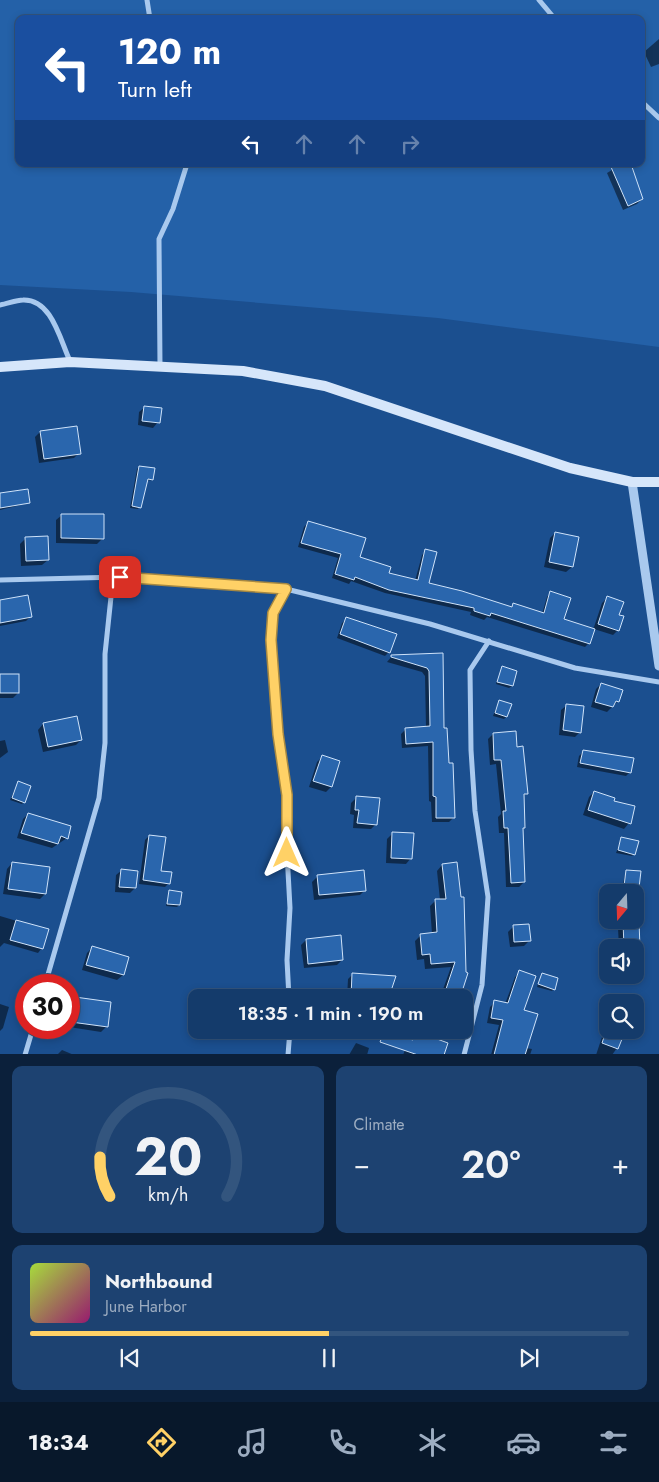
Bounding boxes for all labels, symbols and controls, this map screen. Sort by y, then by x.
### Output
text: 120 m [118,27,221,77]
icon: left [35,35,100,100]
text: Turn left [118,73,192,105]
icon: left [237,130,265,158]
icon: ahead [290,130,318,158]
icon: ahead [343,130,371,158]
icon: right [396,130,424,158]
pin [99,556,141,598]
icon: arrive [106,563,134,591]
position arrow [260,826,312,878]
north arrow [599,884,644,929]
map controls [599,884,644,1039]
button: sound [599,939,644,984]
speed limit sign: 30 [15,974,80,1039]
button: search [599,994,644,1039]
text: 18:35 · 1 min · 190 m [238,1000,423,1027]
text: Climate [354,1113,405,1136]
text: 20 [133,1119,202,1195]
text: 20° [461,1137,521,1192]
text: − [354,1144,370,1185]
text: + [612,1144,629,1185]
text: km/h [148,1182,188,1208]
text: Northbound [105,1268,212,1295]
text: June Harbor [105,1295,187,1318]
icon: previous [116,1344,144,1372]
icon: pause [315,1344,343,1372]
icon: next [515,1344,543,1372]
icon: directions [144,1425,179,1460]
icon: music [235,1425,270,1460]
icon: phone [325,1425,360,1460]
icon: climate [415,1425,450,1460]
icon: car [506,1425,541,1460]
icon: filters [596,1425,631,1460]
text: 18:34 [28,1426,89,1458]

